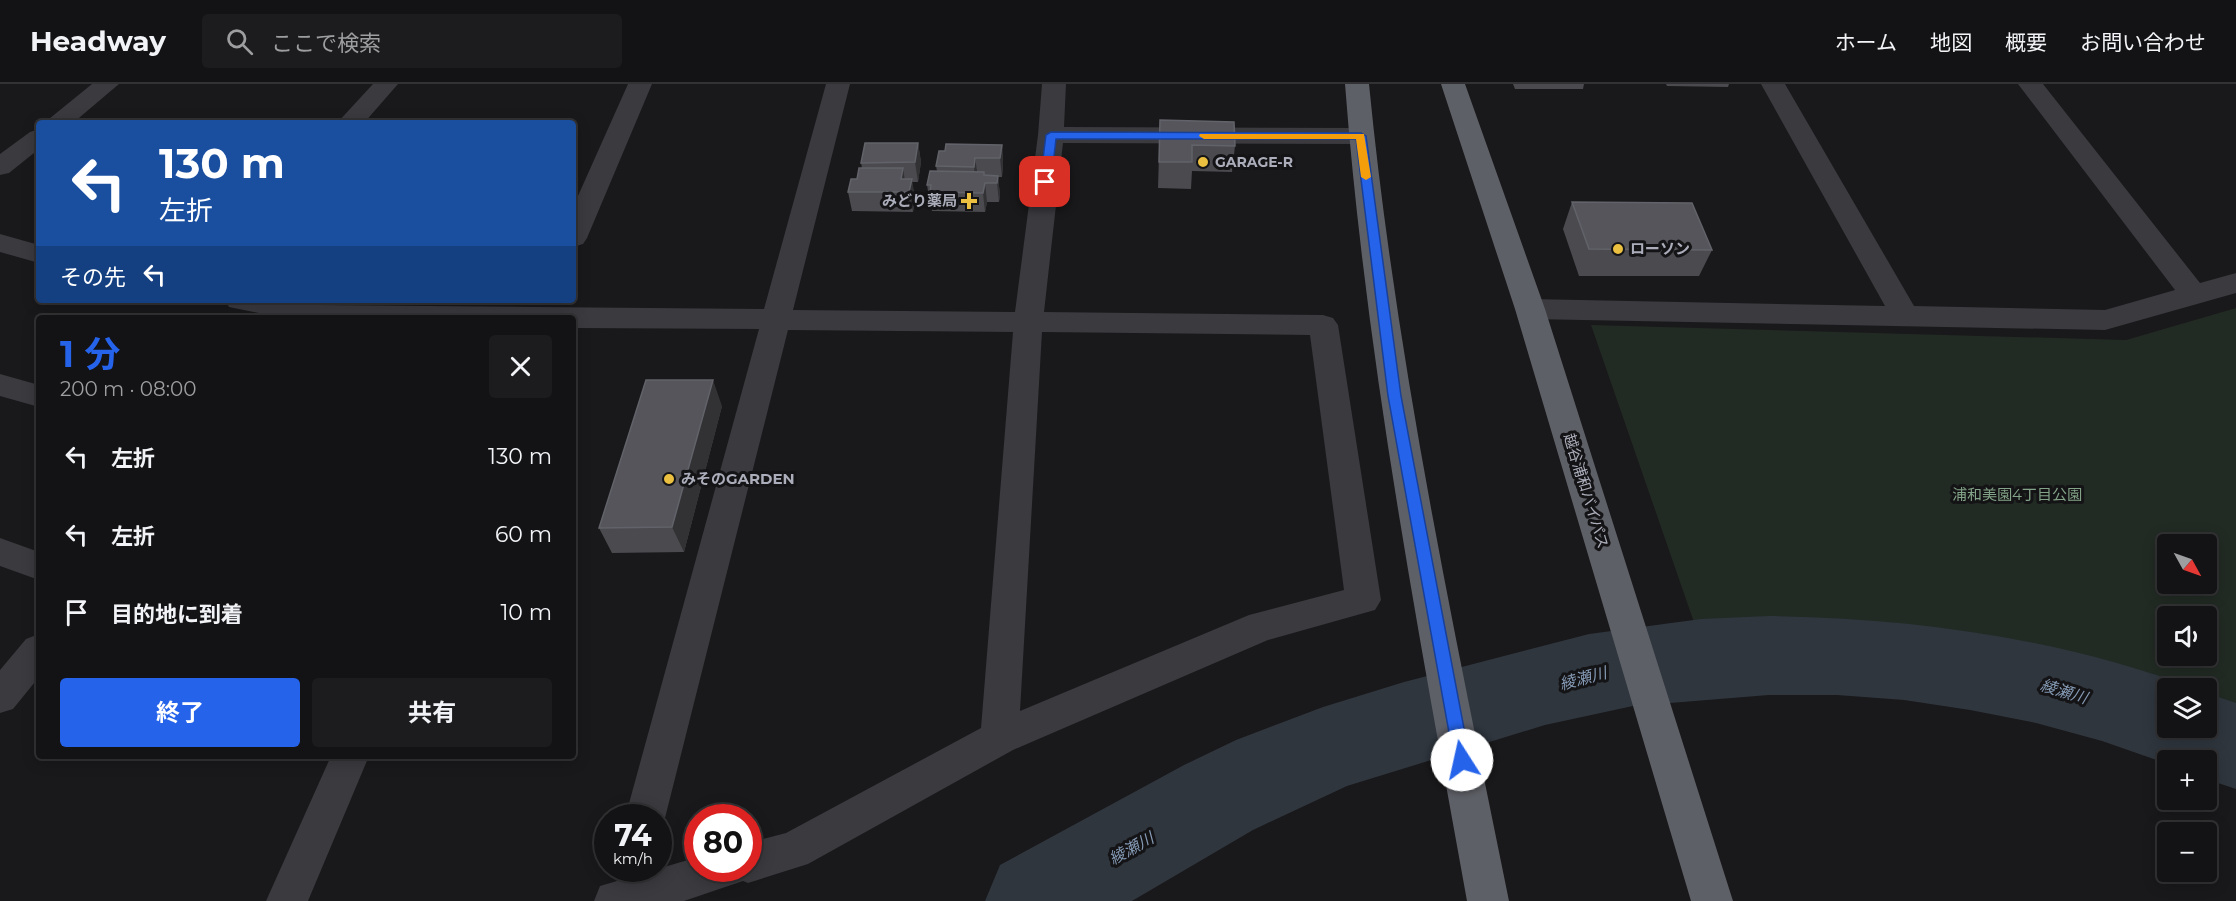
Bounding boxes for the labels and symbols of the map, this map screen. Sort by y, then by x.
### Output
place label: GARAGE-R [1215,153,1293,171]
marker: GARAGE-R [1196,155,1210,169]
pin [1019,156,1070,207]
place label: みどり薬局 [882,191,957,210]
marker: みどり薬局 [962,194,976,208]
place label: ローソン [1630,239,1690,258]
marker: ローソン [1611,242,1625,256]
street label: 越谷浦和バイパス [1560,430,1613,551]
place label: みそのGARDEN [681,469,795,488]
marker: みそのGARDEN [662,472,676,486]
park label: 浦和美園4丁目公園 [1952,485,2082,504]
north arrow [2157,534,2217,594]
water label: 綾瀬川 [1557,663,1611,694]
water label: 綾瀬川 [2038,675,2091,708]
position arrow [1430,728,1494,792]
speed limit sign: 80 [684,804,762,882]
water label: 綾瀬川 [1106,828,1159,868]

